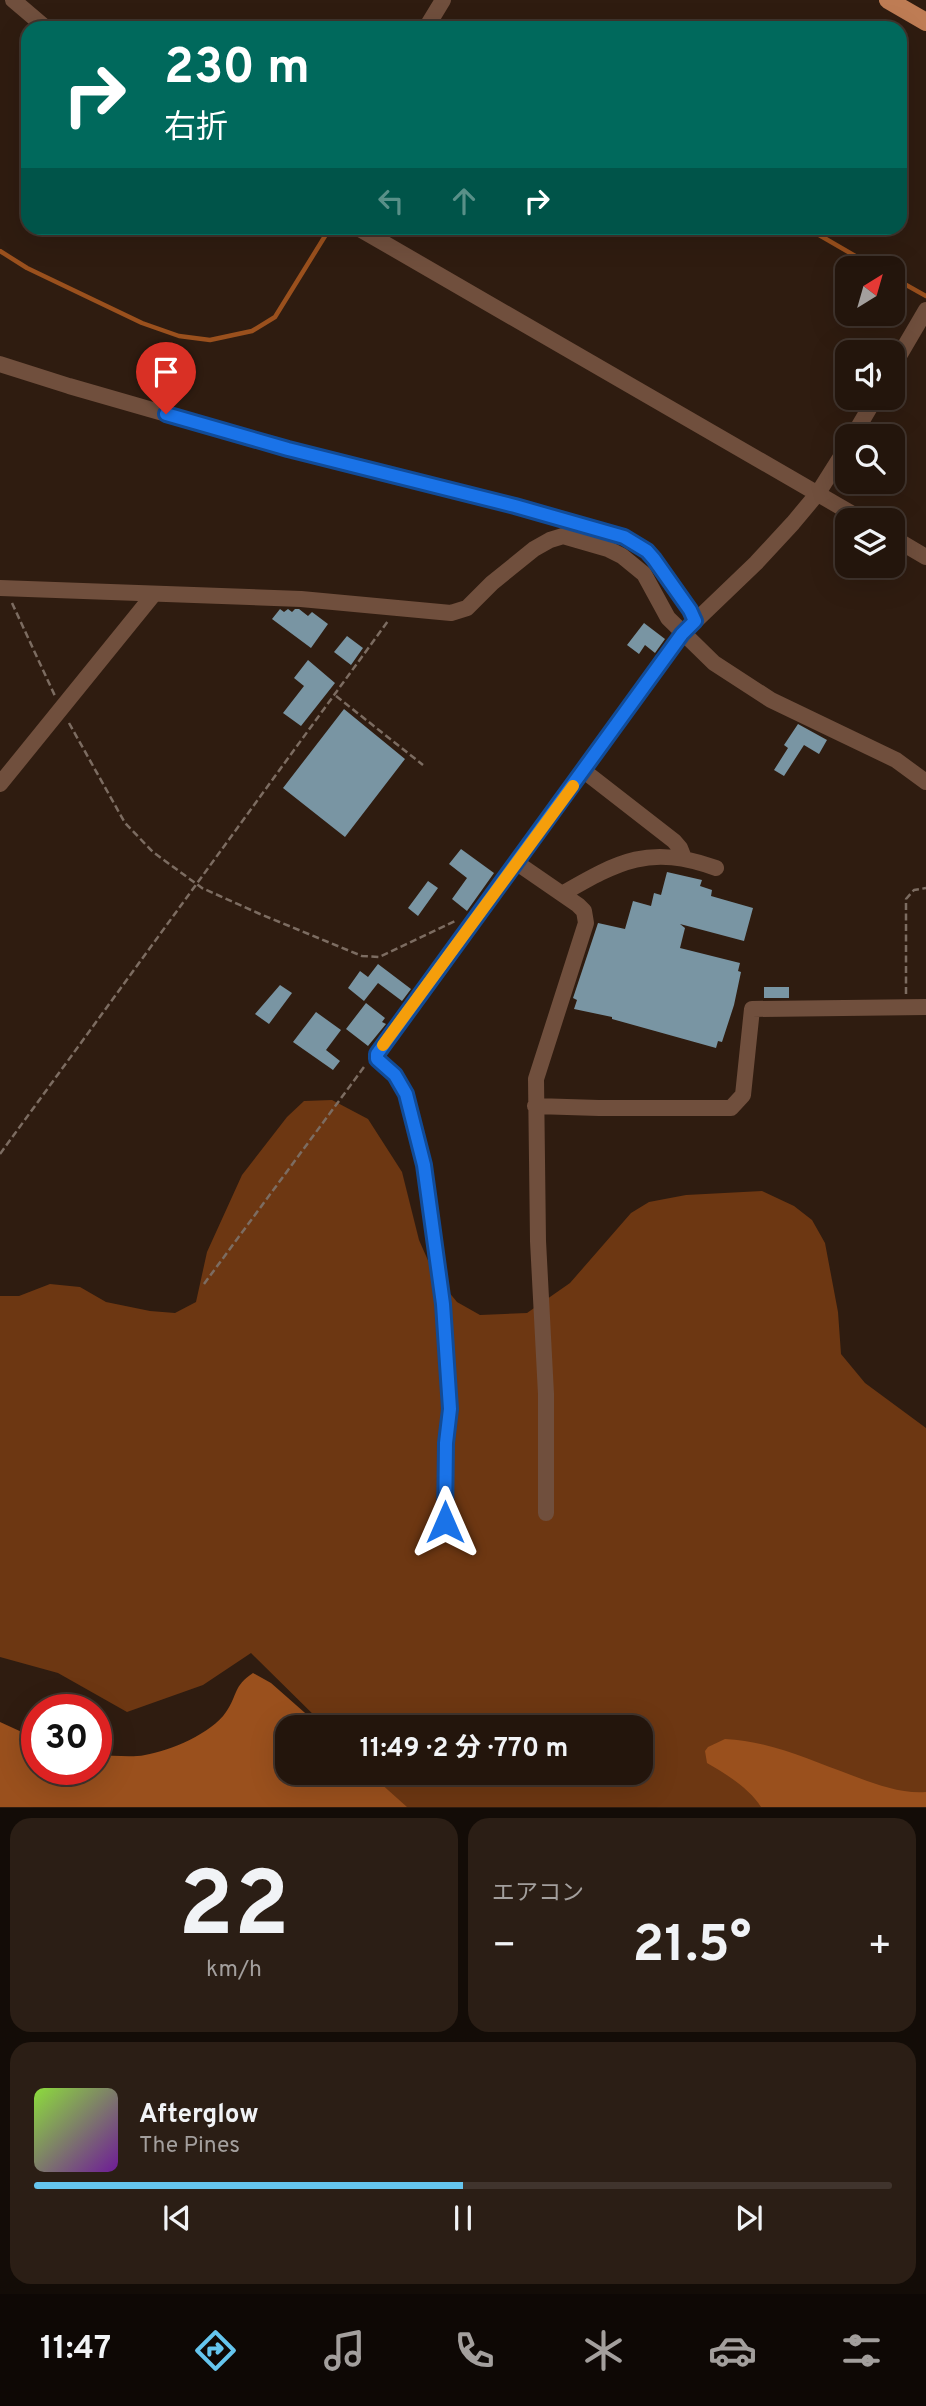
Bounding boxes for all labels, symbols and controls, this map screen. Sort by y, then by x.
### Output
text: 230 m [164,39,310,101]
icon: right [49,49,140,140]
text: 右折 [164,109,228,149]
icon: left [372,182,410,220]
icon: ahead [445,182,483,220]
icon: right [518,182,556,220]
north arrow [835,256,905,326]
map controls [835,256,905,578]
button: sound [835,340,905,410]
pin [136,342,196,414]
icon: arrive [147,353,185,391]
button: search [835,424,905,494]
button: layers [835,508,905,578]
position arrow [408,1485,482,1559]
speed limit sign: 30 [21,1694,112,1785]
text: 11:49 · 2 分 · 770 m [360,1733,568,1766]
text: 22 [178,1853,290,1968]
text: エアコン [492,1880,584,1909]
text: 21.5° [633,1914,751,1980]
text: − [492,1923,517,1972]
text: + [867,1923,892,1972]
text: km/h [206,1956,262,1985]
text: Afterglow [139,2099,259,2132]
text: The Pines [139,2132,240,2161]
icon: previous [158,2199,196,2237]
icon: pause [444,2199,482,2237]
icon: next [730,2199,768,2237]
icon: directions [191,2326,240,2375]
icon: music [320,2326,369,2375]
icon: phone [450,2326,499,2375]
icon: climate [579,2326,628,2375]
icon: car [708,2326,757,2375]
icon: filters [837,2326,886,2375]
text: 11:47 [40,2330,111,2370]

